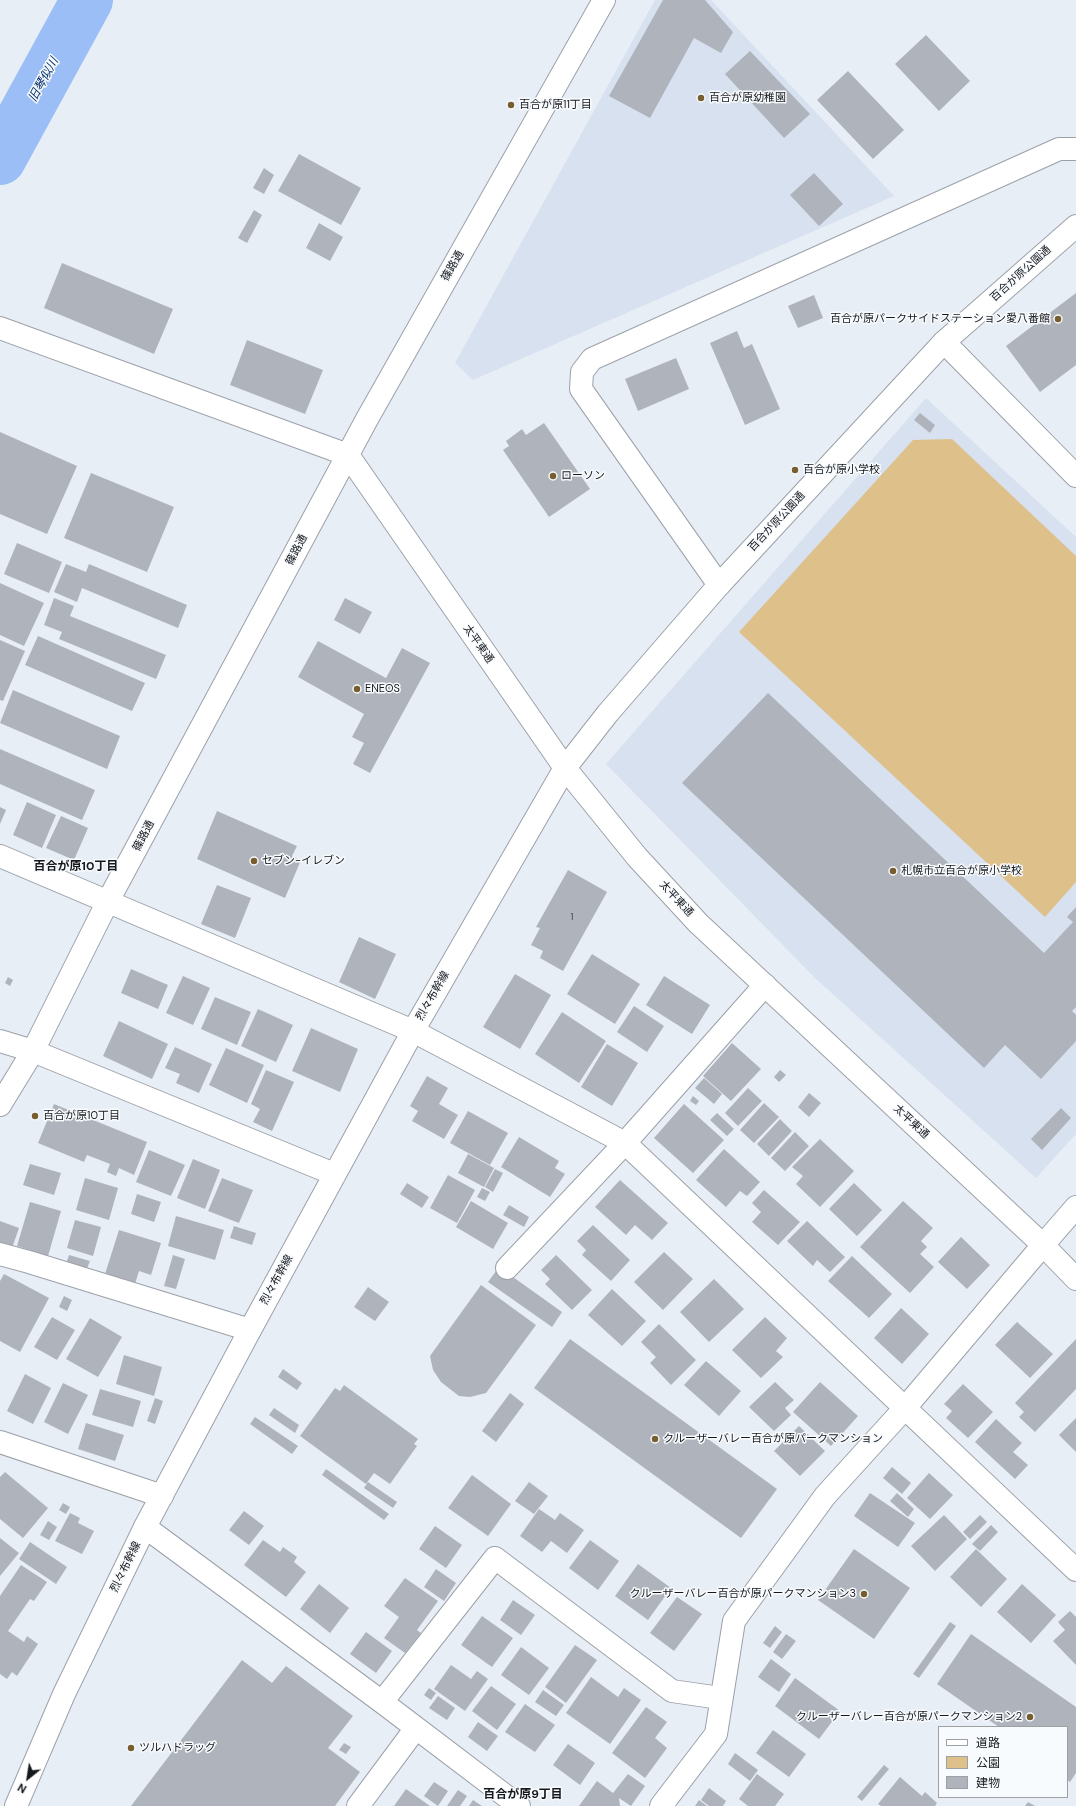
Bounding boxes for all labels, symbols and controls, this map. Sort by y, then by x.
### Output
water label: 旧琴似川 [26,56,62,104]
place label: 百合が原幼稚園 [709,91,786,105]
marker: 百合が原幼稚園 [696,93,706,103]
place label: 百合が原11丁目 [519,98,592,112]
marker: 百合が原11丁目 [506,100,516,110]
street label: 百合が原公園通 [988,243,1054,305]
street label: 篠路通 [439,248,467,284]
place label: 百合が原パークサイドステーション愛八番館 [830,312,1050,326]
marker: 百合が原パークサイドステーション愛八番館 [1053,314,1063,324]
place label: 百合が原小学校 [803,463,880,477]
marker: 百合が原小学校 [790,465,800,475]
place label: ローソン [561,469,605,483]
marker: ローソン [548,471,558,481]
street label: 百合が原公園通 [746,489,808,555]
street label: 篠路通 [283,532,311,568]
street label: 太平東通 [460,622,496,666]
place label: ENEOS [365,682,400,696]
marker: ENEOS [352,684,362,694]
street label: 篠路通 [130,818,158,854]
place label: セブン-イレブン [262,854,345,868]
marker: セブン-イレブン [249,856,259,866]
district label: 百合が原10丁目 [34,860,118,874]
place label: 札幌市立百合が原小学校 [901,864,1022,878]
marker: 札幌市立百合が原小学校 [888,866,898,876]
street label: 太平東通 [656,878,696,920]
house number: 1 [571,913,573,923]
street label: 烈々布幹線 [414,969,452,1023]
street label: 太平東通 [890,1102,932,1142]
place label: 百合が原10丁目 [43,1109,120,1123]
marker: 百合が原10丁目 [30,1111,40,1121]
street label: 烈々布幹線 [258,1253,296,1307]
place label: クルーザーバレー百合が原パークマンション [663,1432,883,1446]
marker: クルーザーバレー百合が原パークマンション [650,1434,660,1444]
street label: 烈々布幹線 [108,1539,144,1595]
place label: クルーザーバレー百合が原パークマンション3 [629,1587,856,1601]
marker: クルーザーバレー百合が原パークマンション3 [859,1589,869,1599]
place label: クルーザーバレー百合が原パークマンション2 [796,1710,1022,1724]
marker: クルーザーバレー百合が原パークマンション2 [1025,1712,1035,1722]
legend [938,1726,1068,1798]
text: 道路 [976,1735,1000,1751]
place label: ツルハドラッグ [139,1741,216,1755]
marker: ツルハドラッグ [126,1743,136,1753]
text: 公園 [976,1755,1000,1771]
north arrow [8,1758,48,1798]
text: 建物 [976,1775,1000,1791]
text: N [15,1780,29,1796]
district label: 百合が原9丁目 [483,1788,563,1802]

